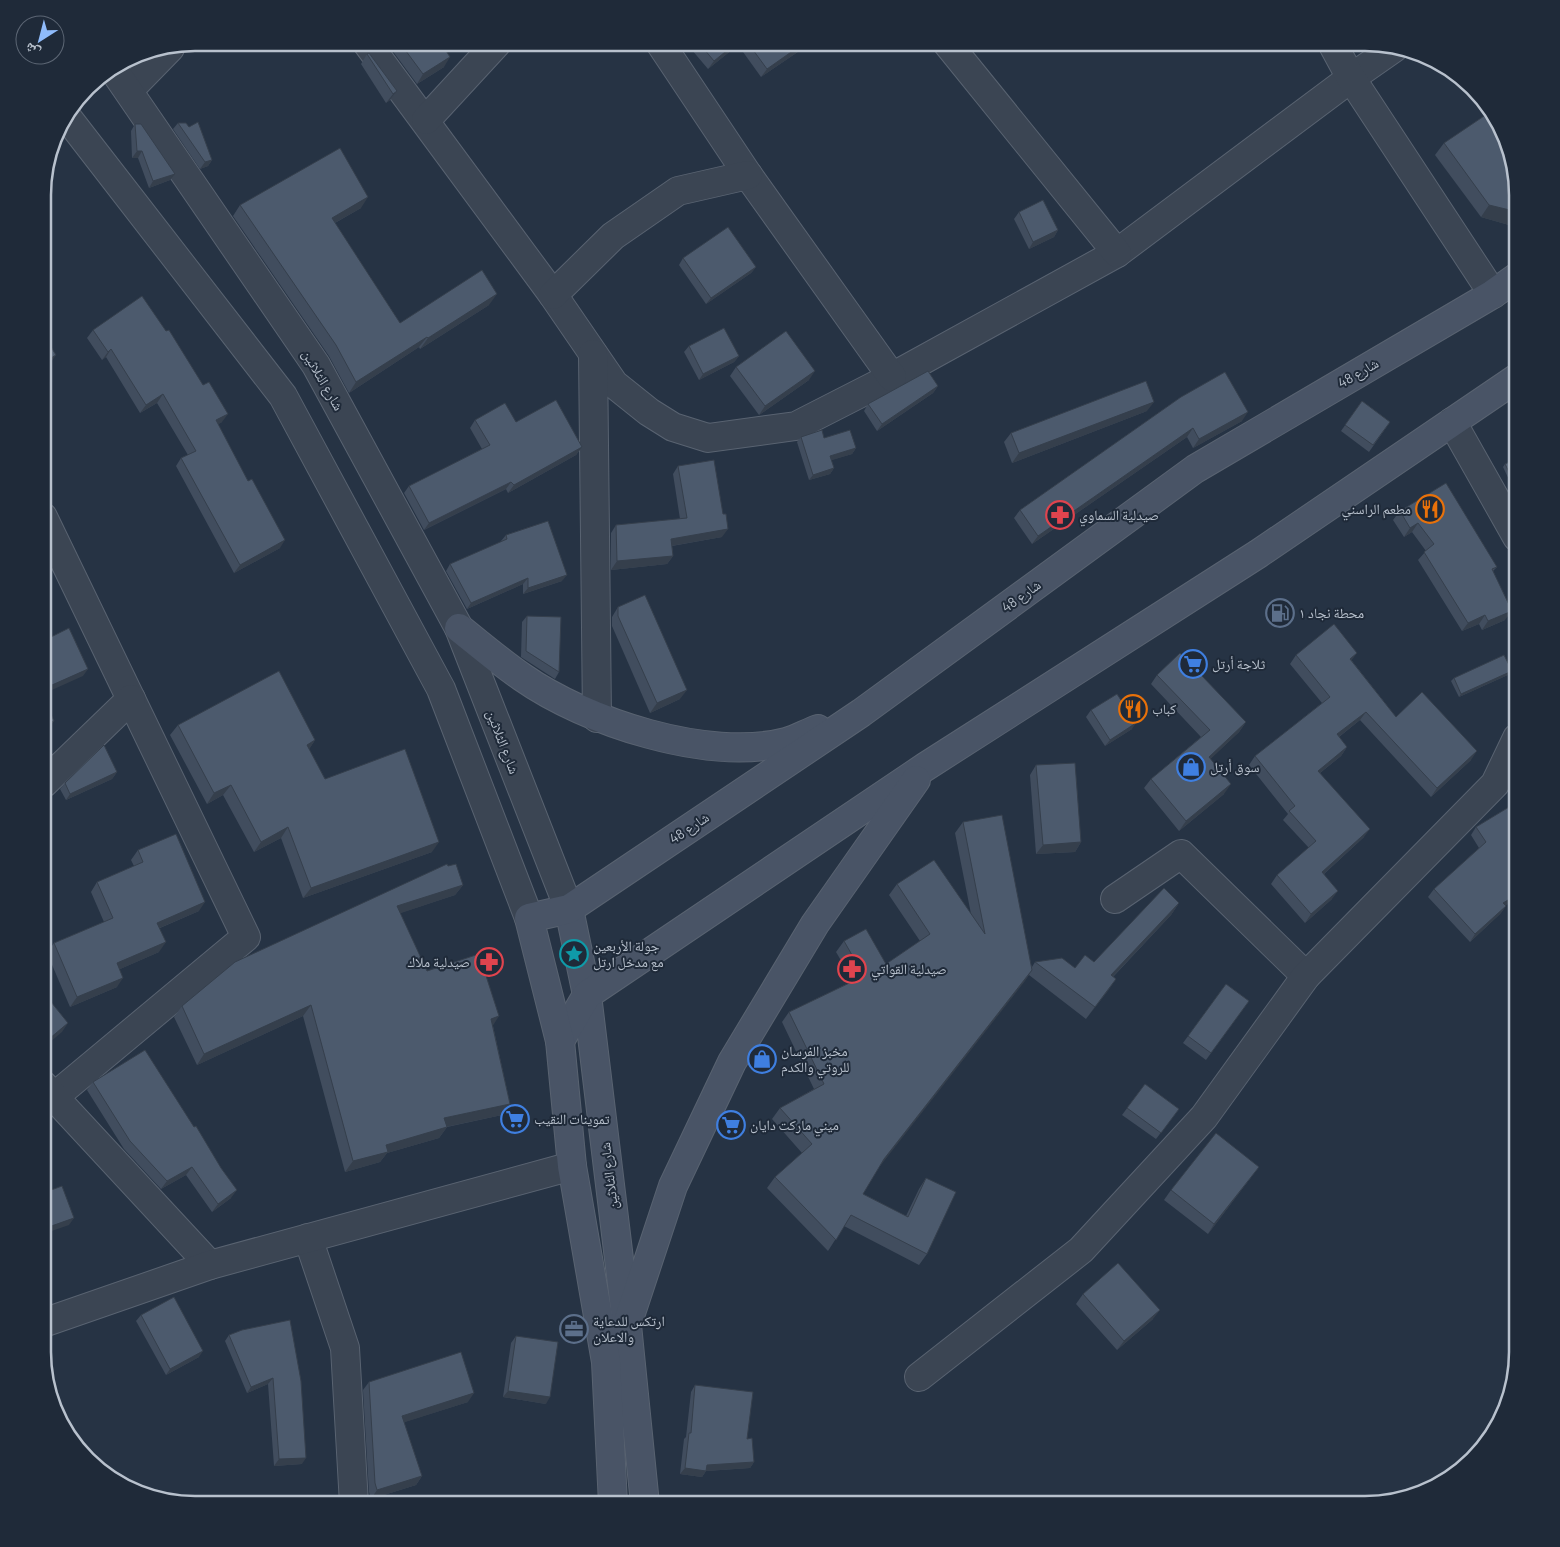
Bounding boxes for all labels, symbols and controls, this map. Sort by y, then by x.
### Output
north arrow [15,15,65,65]
text: ش [21,39,44,62]
street label: شارع الثلاثين [298,346,348,414]
street label: شارع 48 [1334,354,1382,393]
restaurant icon: مطعم الراسني [1415,494,1445,524]
pharmacy icon: صيدلية السماوي [1045,500,1075,530]
place label: مطعم الراسني [1342,500,1411,521]
place label: صيدلية السماوي [1079,506,1159,527]
street label: شارع 48 [998,576,1045,617]
fuel station icon: محطة نجاد ١ [1265,598,1295,628]
place label: محطة نجاد ١ [1299,604,1364,621]
supermarket icon: ثلاجة أرتل [1178,649,1208,679]
place label: ثلاجة أرتل [1212,655,1265,673]
restaurant icon: كباب [1118,694,1148,724]
place label: كباب [1152,700,1176,717]
street label: شارع الثلاثين [482,707,523,777]
shop icon: سوق أرتل [1176,752,1206,782]
place label: سوق أرتل [1210,758,1259,776]
street label: شارع 48 [666,808,713,849]
place label: جولة الأربعين مع مدخل ارتل [593,937,664,972]
place icon: جولة الأربعين مع مدخل ارتل [559,939,589,969]
pharmacy icon: صيدلية ملاك [474,947,504,977]
place label: صيدلية ملاك [407,953,470,970]
pharmacy icon: صيدلية القواتي [837,954,867,984]
place label: صيدلية القواتي [871,960,947,981]
place label: مخبز الفرسان للروتي والكدم [781,1042,850,1079]
shop icon: مخبز الفرسان للروتي والكدم [747,1044,777,1074]
supermarket icon: تموينات النقيب [500,1104,530,1134]
place label: تموينات النقيب [534,1110,610,1128]
supermarket icon: ميني ماركت دايان [716,1110,746,1140]
place label: ميني ماركت دايان [750,1116,839,1137]
street label: شارع الثلاثين [596,1141,623,1211]
place label: ارتكس للدعاية والاعلان [593,1312,665,1346]
office icon: ارتكس للدعاية والاعلان [559,1314,589,1344]

